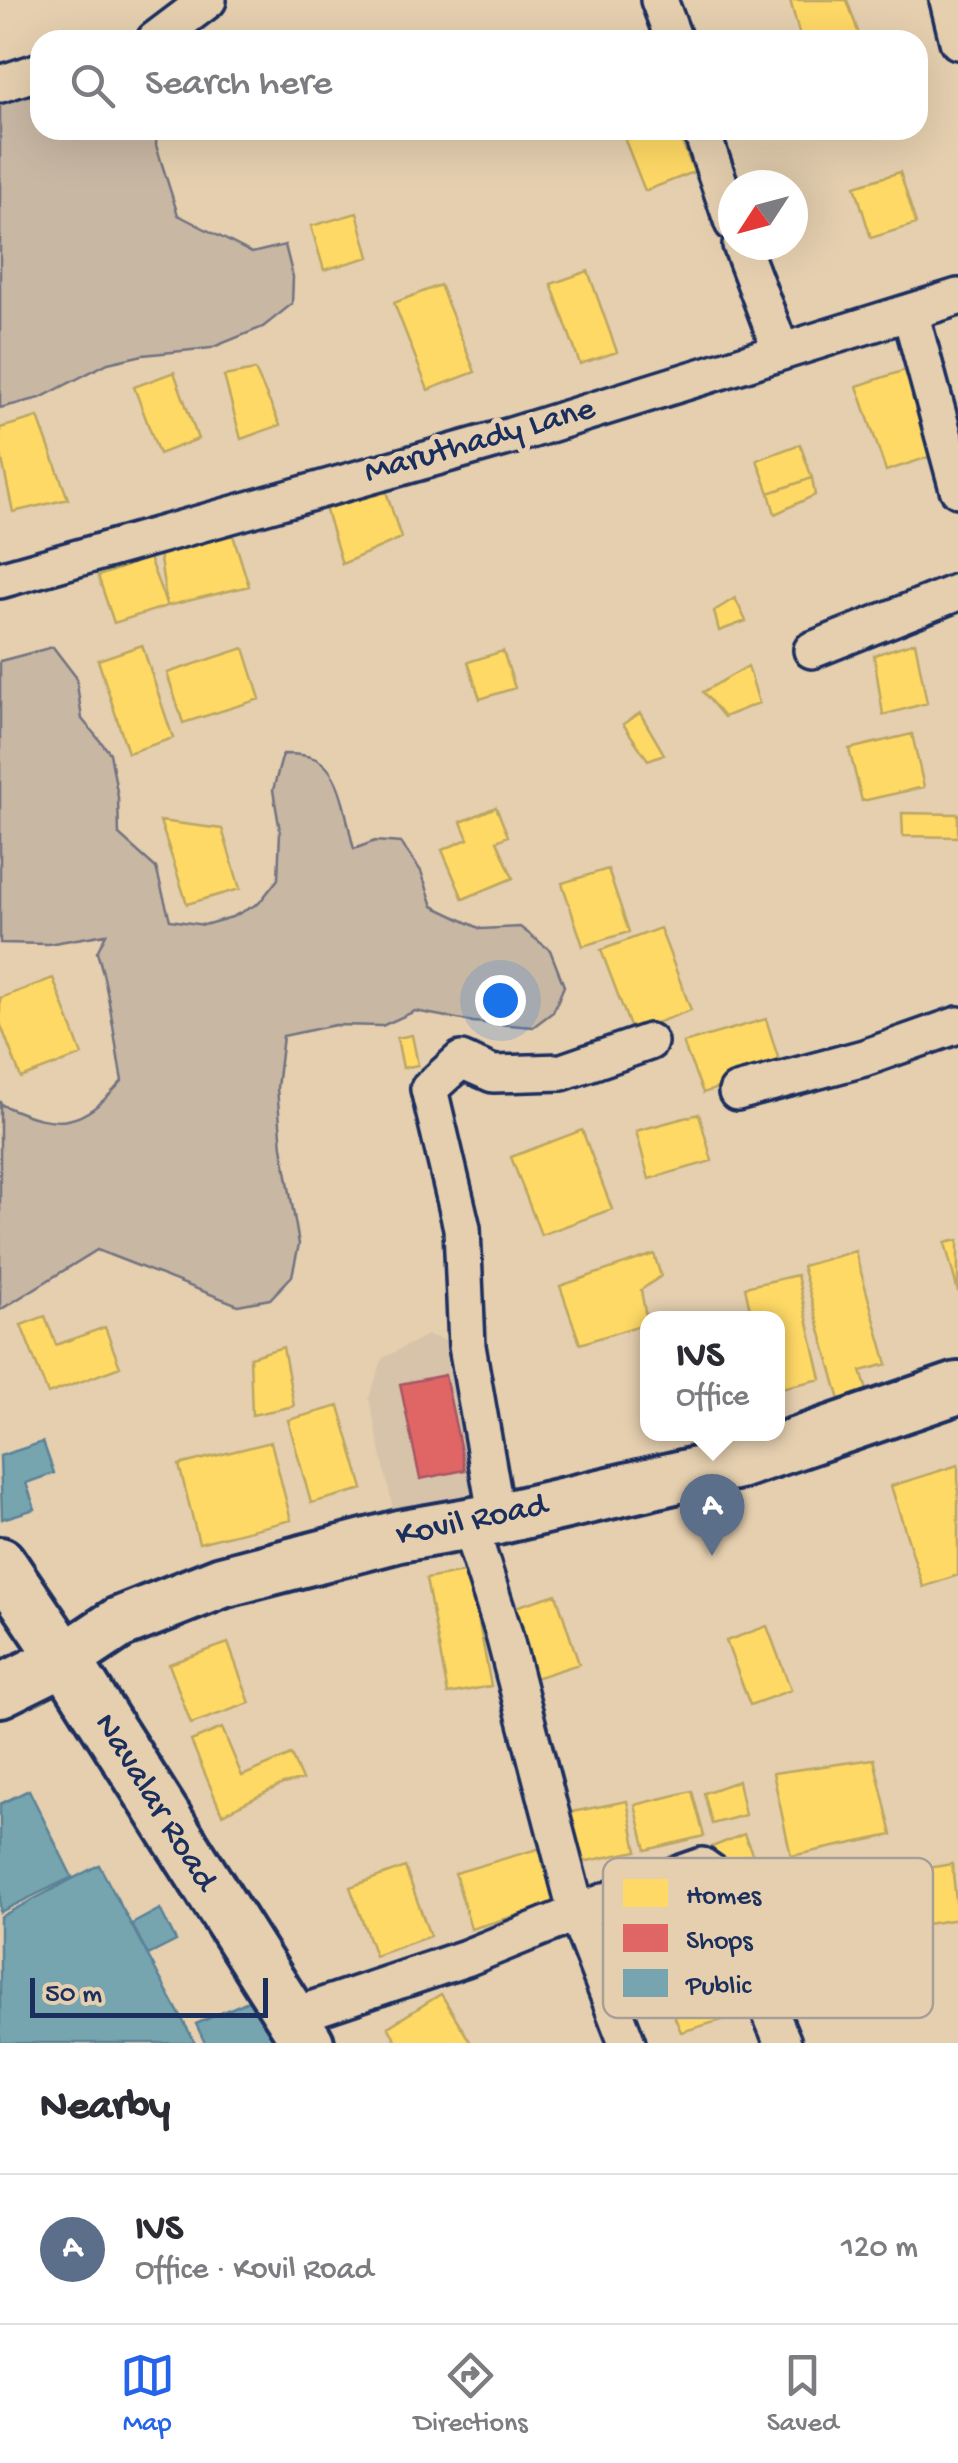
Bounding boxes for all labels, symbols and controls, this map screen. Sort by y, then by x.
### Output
search box [30,30,928,140]
icon: search [65,58,120,113]
text: Search here [145,63,332,107]
north arrow [718,170,808,260]
street label: Maruthady Lane [360,389,601,495]
your location [475,975,526,1026]
popup [640,1311,785,1441]
text: IVS [676,1335,724,1379]
text: Office [676,1379,749,1417]
pin: A [680,1474,744,1556]
street label: Kovil Road [393,1486,553,1558]
street label: Navalar Road [83,1707,226,1901]
legend [603,1858,933,2018]
text: Homes [686,1881,762,1914]
text: Shops [686,1926,753,1959]
text: Public [685,1971,753,2004]
scale bar [30,1973,268,2018]
text: 50 m [45,1979,102,2012]
text: Nearby [40,2084,170,2133]
text: IVS [135,2208,183,2252]
text: A [63,2230,82,2268]
text: 120 m [841,2230,918,2268]
text: Office · Kovil Road [135,2252,373,2290]
tab: Map [120,2348,175,2441]
tab: Directions [414,2348,528,2441]
tab: Saved [767,2348,838,2441]

